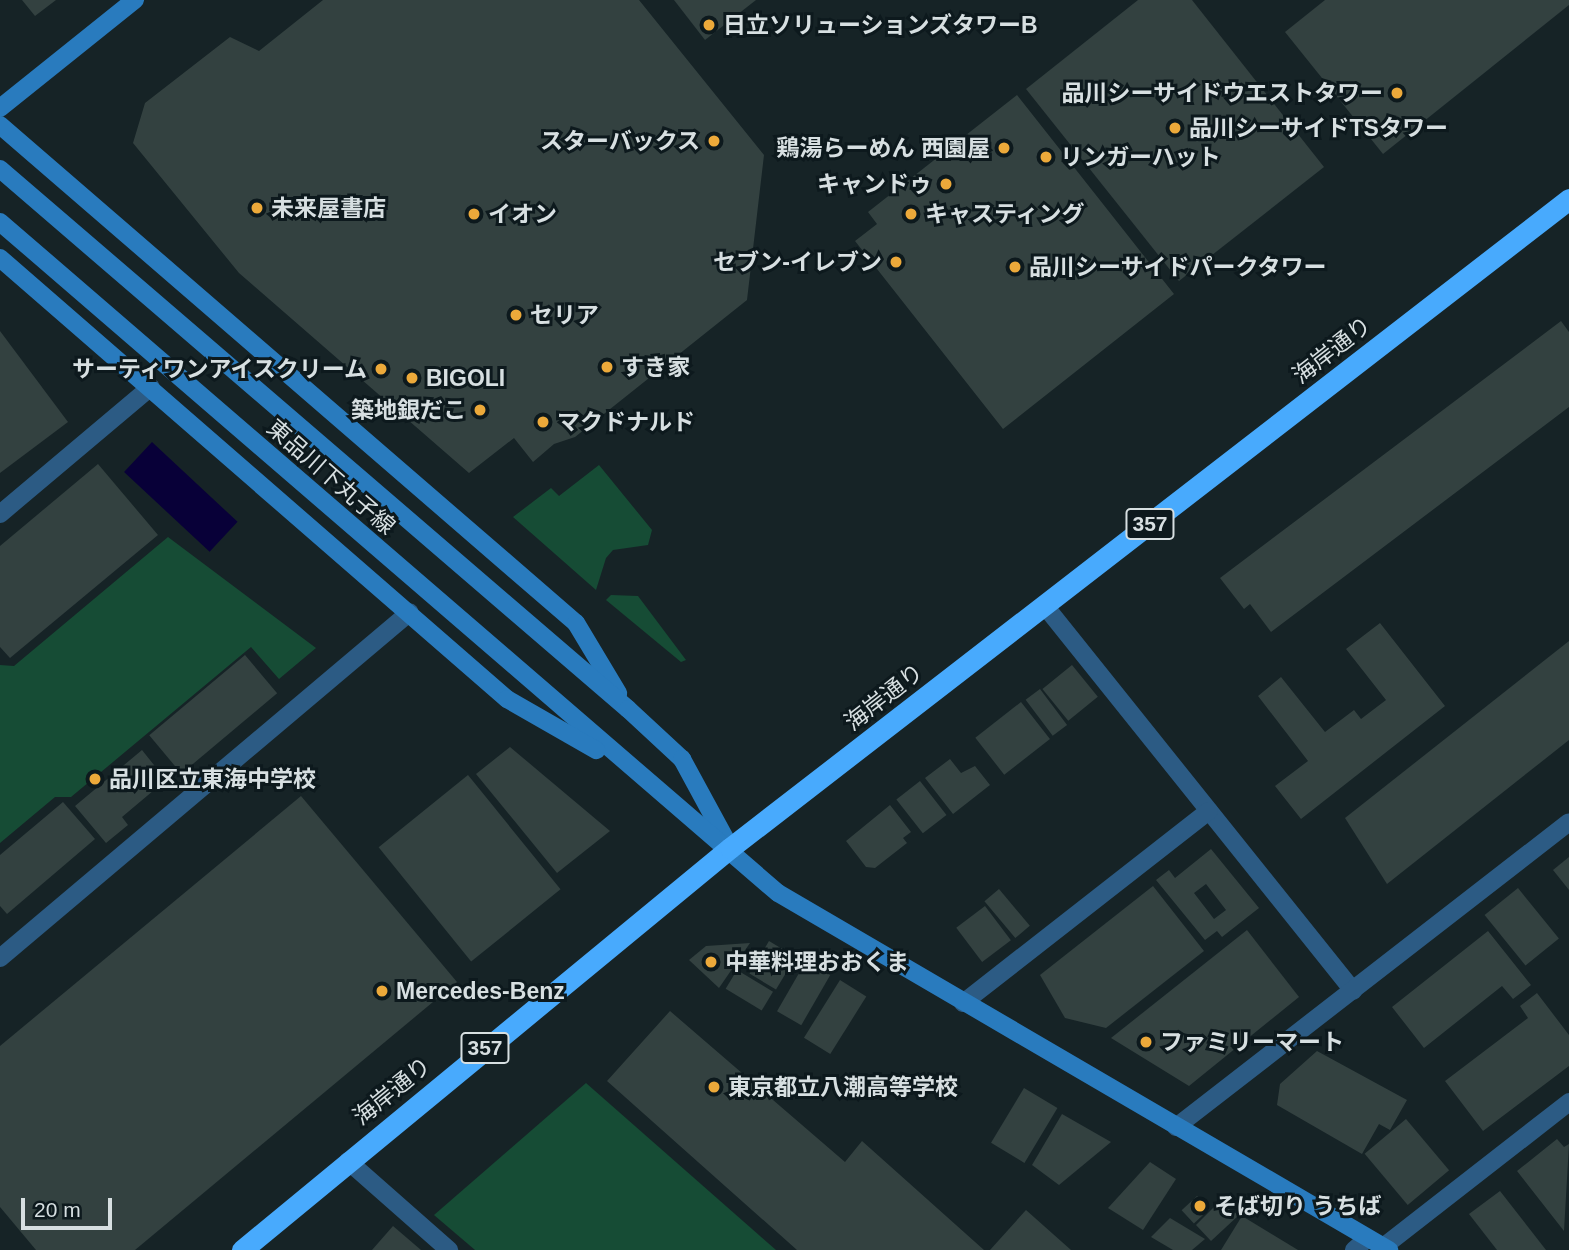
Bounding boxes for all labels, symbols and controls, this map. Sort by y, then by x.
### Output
place label: 日立ソリューションズタワーB [723,11,1039,39]
marker: 日立ソリューションズタワーB [701,17,717,33]
place label: 品川シーサイドウエストタワー [1061,79,1383,107]
marker: 品川シーサイドウエストタワー [1389,85,1405,101]
place label: 品川シーサイドTSタワー [1189,114,1448,142]
marker: 品川シーサイドTSタワー [1167,120,1183,136]
place label: スターバックス [539,127,700,155]
marker: スターバックス [706,133,722,149]
place label: 鶏湯らーめん 西園屋 [777,134,990,162]
marker: 鶏湯らーめん 西園屋 [996,140,1012,156]
place label: リンガーハット [1060,143,1221,171]
marker: リンガーハット [1038,149,1054,165]
place label: キャンドゥ [817,170,932,198]
marker: キャンドゥ [938,176,954,192]
place label: 未来屋書店 [271,194,386,222]
marker: 未来屋書店 [249,200,265,216]
place label: イオン [488,200,557,228]
place label: キャスティング [925,200,1086,228]
marker: イオン [466,206,482,222]
marker: キャスティング [903,206,919,222]
place label: セブン-イレブン [713,248,882,276]
place label: 品川シーサイドパークタワー [1029,253,1328,281]
marker: セブン-イレブン [888,254,904,270]
marker: 品川シーサイドパークタワー [1007,259,1023,275]
place label: セリア [530,301,599,329]
marker: セリア [508,307,524,323]
street label: 海岸通り [1287,311,1377,389]
place label: すき家 [621,353,690,381]
place label: サーティワンアイスクリーム [68,355,367,383]
marker: すき家 [599,359,615,375]
marker: サーティワンアイスクリーム [373,361,389,377]
place label: BIGOLI [426,364,505,392]
marker: BIGOLI [404,370,420,386]
place label: 築地銀だこ [351,396,466,424]
marker: 築地銀だこ [472,402,488,418]
place label: マクドナルド [557,408,695,436]
street label: 東品川下丸子線 [261,414,401,540]
marker: マクドナルド [535,414,551,430]
road number: 357 [1124,506,1176,542]
street label: 海岸通り [839,658,929,736]
place label: 品川区立東海中学校 [109,765,316,793]
marker: 品川区立東海中学校 [87,771,103,787]
place label: 中華料理おおくま [725,948,909,976]
marker: 中華料理おおくま [703,954,719,970]
place label: Mercedes-Benz [396,977,565,1005]
marker: Mercedes-Benz [374,983,390,999]
place label: ファミリーマート [1160,1028,1344,1056]
road number: 357 [459,1030,511,1066]
marker: ファミリーマート [1138,1034,1154,1050]
street label: 海岸通り [348,1051,436,1131]
place label: 東京都立八潮高等学校 [728,1073,958,1101]
marker: 東京都立八潮高等学校 [706,1079,722,1095]
scale bar [24,1184,116,1228]
place label: そば切り うちば [1214,1192,1381,1220]
text: 20 m [34,1198,81,1221]
marker: そば切り うちば [1192,1198,1208,1214]

